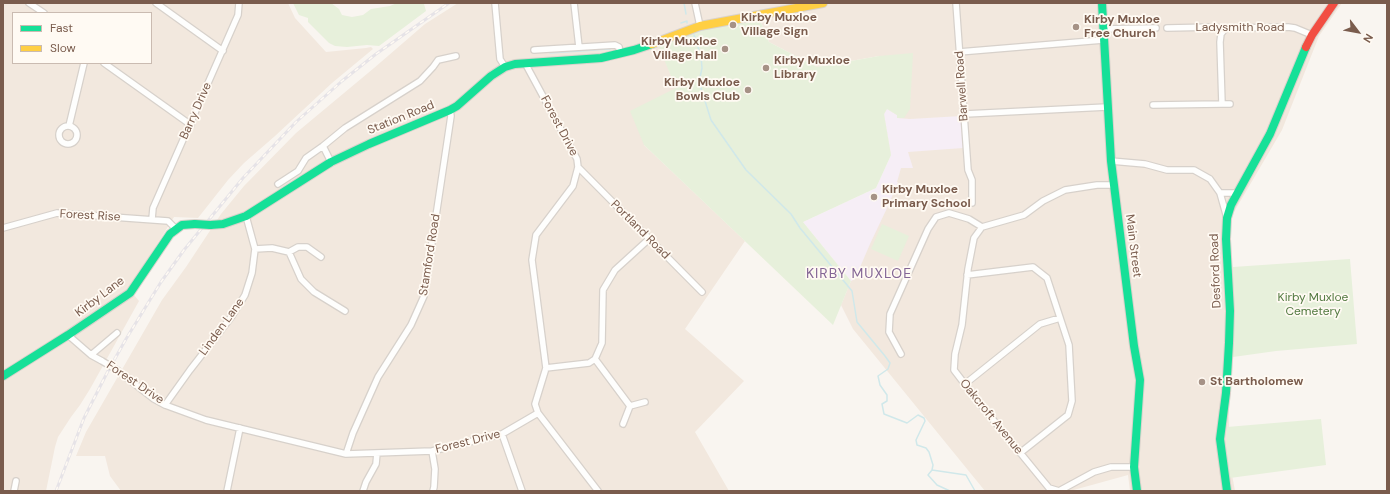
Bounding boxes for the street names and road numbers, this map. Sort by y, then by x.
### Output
street label: Ladysmith Road [1195,21,1285,35]
street label: Barwell Road [952,50,972,122]
street label: Barry Drive [177,80,215,142]
street label: Forest Drive [537,93,581,159]
street label: Station Road [366,98,436,138]
street label: Portland Road [607,197,673,263]
street label: Forest Rise [59,207,121,225]
street label: Stamford Road [416,213,444,297]
street label: Main Street [1122,214,1144,278]
street label: Desford Road [1207,233,1225,309]
street label: Kirby Lane [73,274,127,320]
street label: Linden Lane [196,296,248,358]
street label: Forest Drive [103,358,167,408]
street label: Oakcroft Avenue [956,377,1026,457]
street label: Forest Drive [434,427,502,457]

